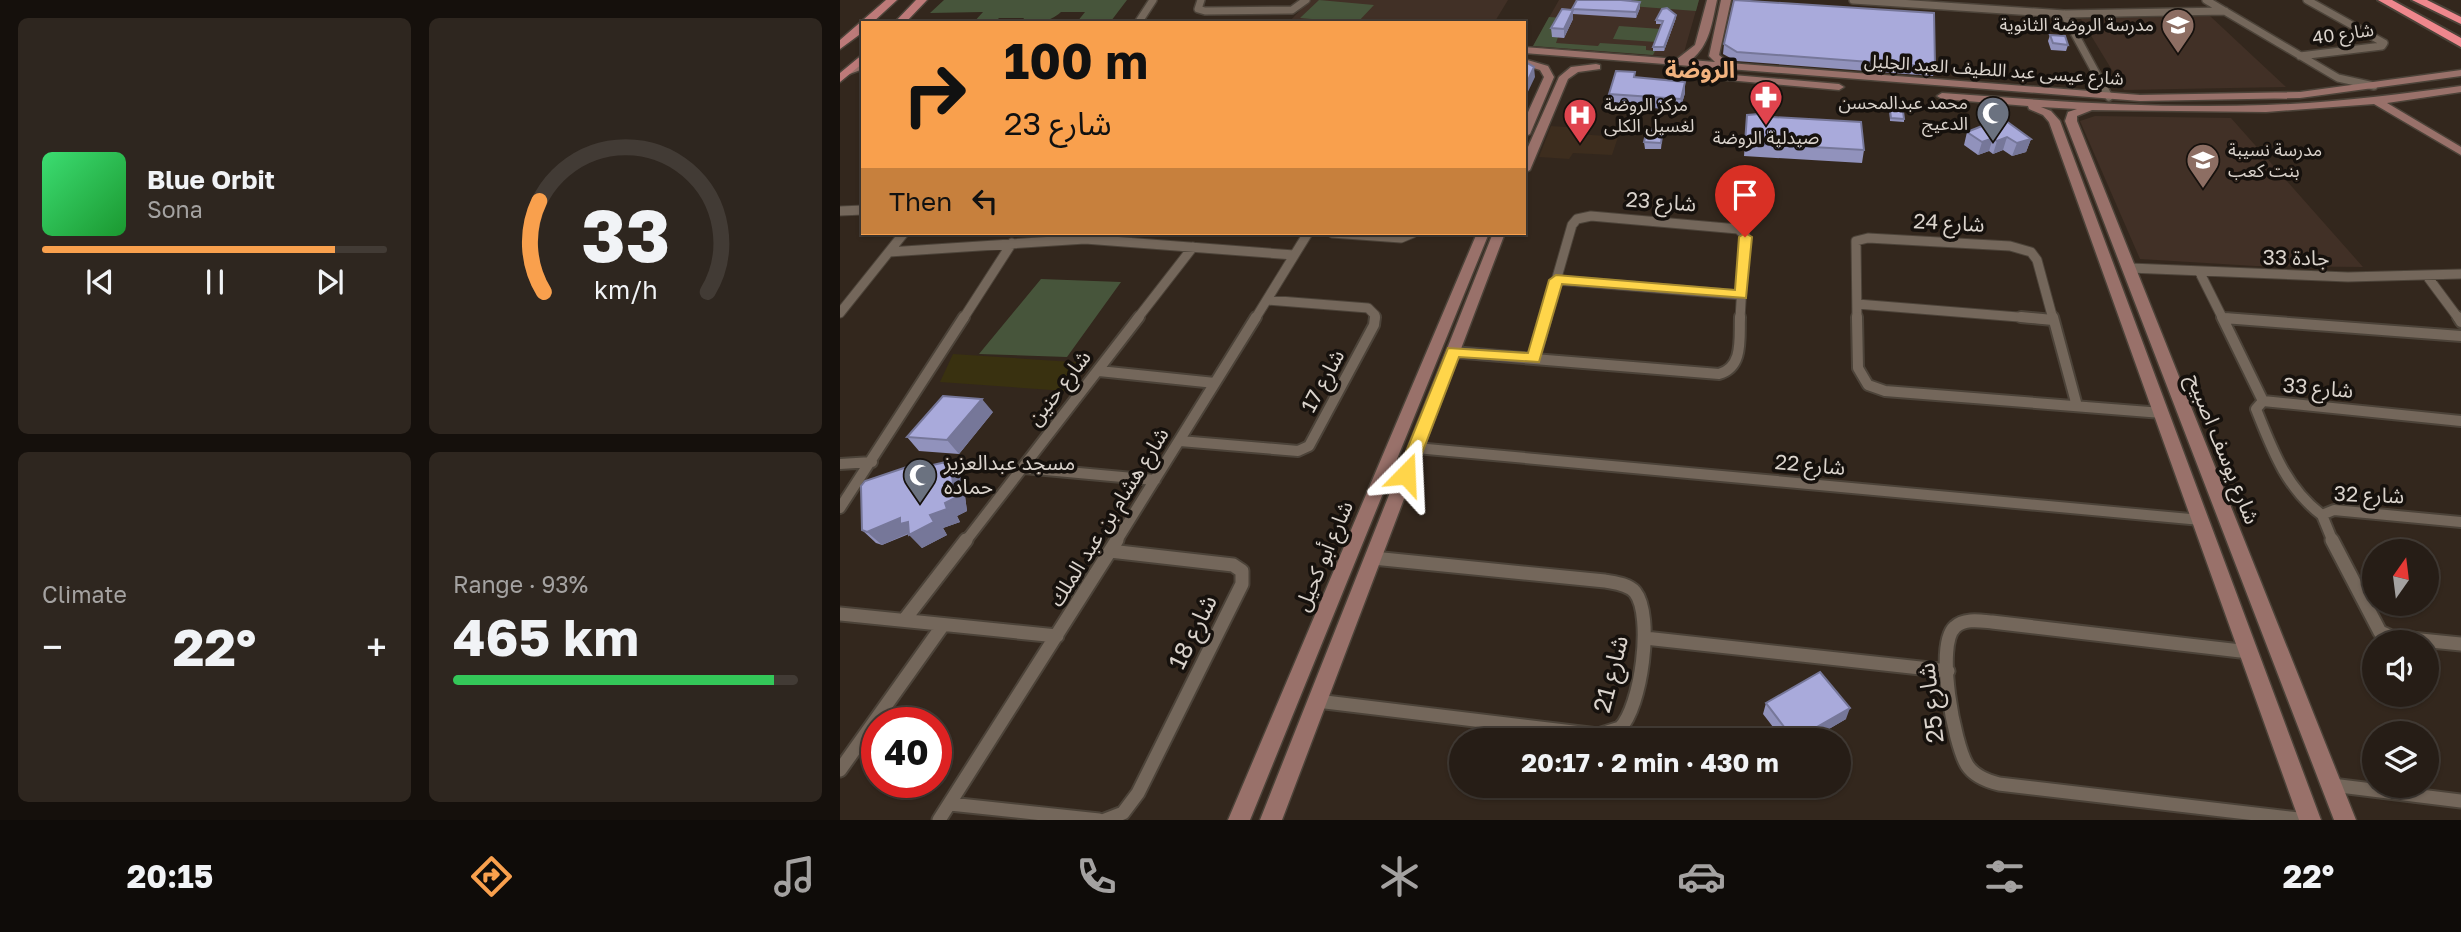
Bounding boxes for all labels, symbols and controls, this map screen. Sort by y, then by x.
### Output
school or university icon: مدرسة الروضة الثانوية [2159,6,2197,55]
place label: مدرسة الروضة الثانوية [2000,13,2154,36]
street label: شارع 40 [2311,18,2376,52]
text: 100 m [1004,31,1148,90]
icon: right [889,49,980,140]
street label: شارع عيسى عبد اللطيف العبد الجليل [1863,49,2125,93]
district label: الروضة [1665,55,1735,84]
pharmacy icon: صيدلية الروضة [1747,78,1785,127]
place label: محمد عبدالمحسن الدعيج [1839,91,1968,137]
place label: مركز الروضة لغسيل الكلى [1604,93,1694,137]
mosque icon: محمد عبدالمحسن الدعيج [1974,94,2012,143]
hospital icon: مركز الروضة لغسيل الكلى [1561,96,1599,145]
text: شارع 23 [1004,104,1112,142]
place label: صيدلية الروضة [1713,126,1819,149]
place label: مدرسة نسيبة بنت كعب [2228,138,2322,181]
school or university icon: مدرسة نسيبة بنت كعب [2184,141,2222,190]
text: Blue Orbit [147,164,275,195]
pin [1715,165,1775,237]
icon: arrive [1726,176,1764,214]
icon: left [966,182,1004,220]
text: Then [889,186,952,217]
street label: شارع 23 [1625,186,1697,219]
text: 33 [581,192,670,279]
text: Sona [147,195,203,223]
street label: شارع 24 [1913,207,1985,240]
street label: جادة 33 [2262,243,2330,271]
icon: previous [81,263,119,301]
icon: pause [196,263,234,301]
icon: next [311,263,349,301]
text: km/h [594,274,657,305]
street label: شارع حنين [1021,344,1098,432]
street label: شارع 17 [1295,345,1352,418]
street label: شارع يوسف اصبيح [2179,370,2266,529]
street label: شارع 33 [2281,371,2354,406]
street label: شارع هشام بن عبد الملك [1042,422,1177,613]
position arrow [1369,437,1443,511]
street label: شارع 22 [1774,448,1846,483]
place label: مسجد عبدالعزيز حماده [943,449,1075,499]
mosque icon: مسجد عبدالعزيز حماده [901,456,939,505]
street label: شارع 32 [2333,480,2405,511]
street label: شارع أبو كحيل [1288,497,1361,616]
north arrow [2362,539,2440,616]
map controls [2362,539,2439,798]
text: Range · 93% [453,570,588,598]
text: Climate [42,580,127,608]
street label: شارع 18 [1161,589,1226,675]
text: 465 km [453,605,639,667]
text: 22° [173,615,256,677]
text: − [42,624,63,669]
text: + [366,624,387,669]
button: sound [2362,630,2439,707]
street label: شارع 21 [1586,632,1637,716]
street label: شارع 25 [1910,661,1953,745]
speed limit sign: 40 [861,707,952,798]
button: layers [2362,721,2439,798]
text: 20:17 · 2 min · 430 m [1521,747,1779,778]
icon: directions [467,852,516,901]
icon: music [770,852,819,901]
icon: phone [1072,852,1121,901]
icon: climate [1375,852,1424,901]
icon: car [1677,852,1726,901]
icon: filters [1980,852,2029,901]
text: 20:15 [127,857,213,895]
text: 22° [2283,857,2334,895]

